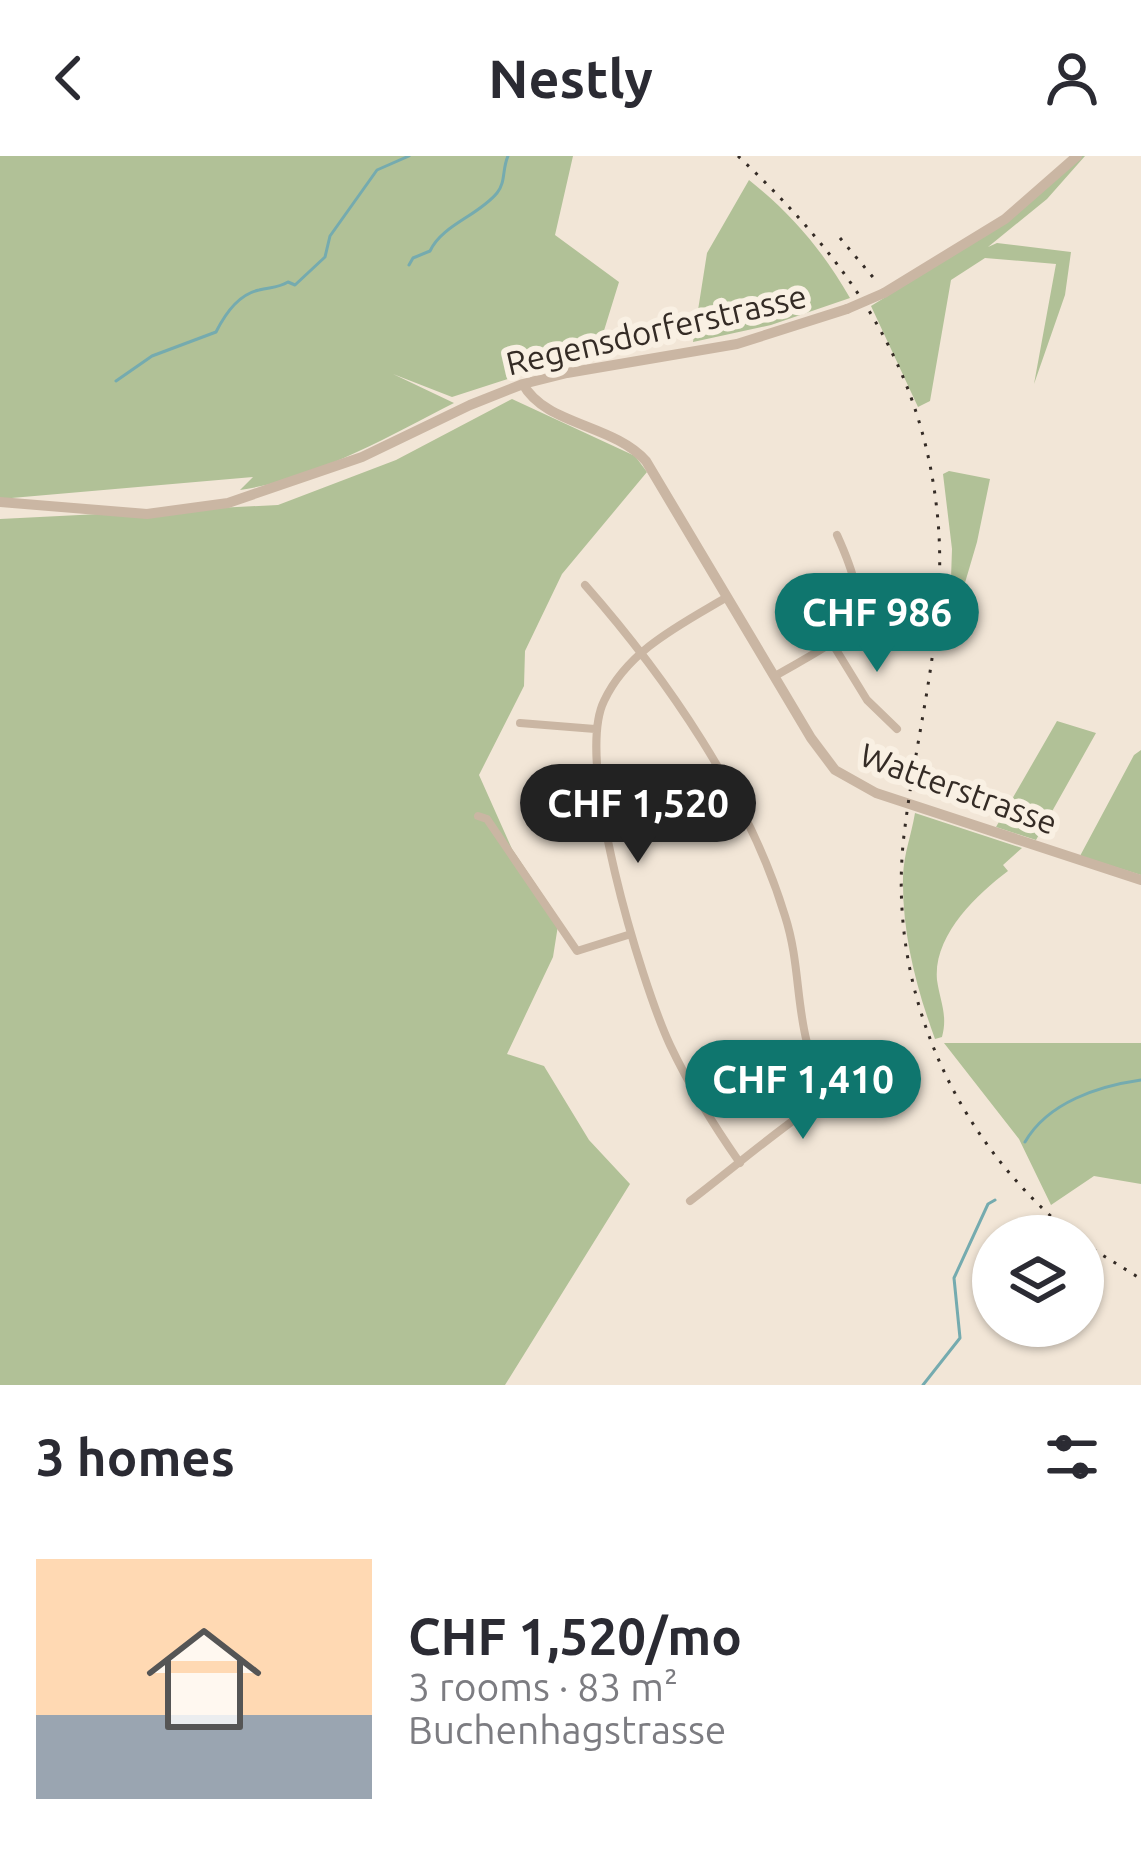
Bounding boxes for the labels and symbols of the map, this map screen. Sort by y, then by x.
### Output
street label: Regensdorferstrasse [502,276,810,382]
pin: CHF 986 [766,573,988,675]
street label: Watterstrasse [855,735,1063,841]
pin: CHF 1,520 [501,764,775,866]
pin: CHF 1,410 [666,1040,940,1142]

